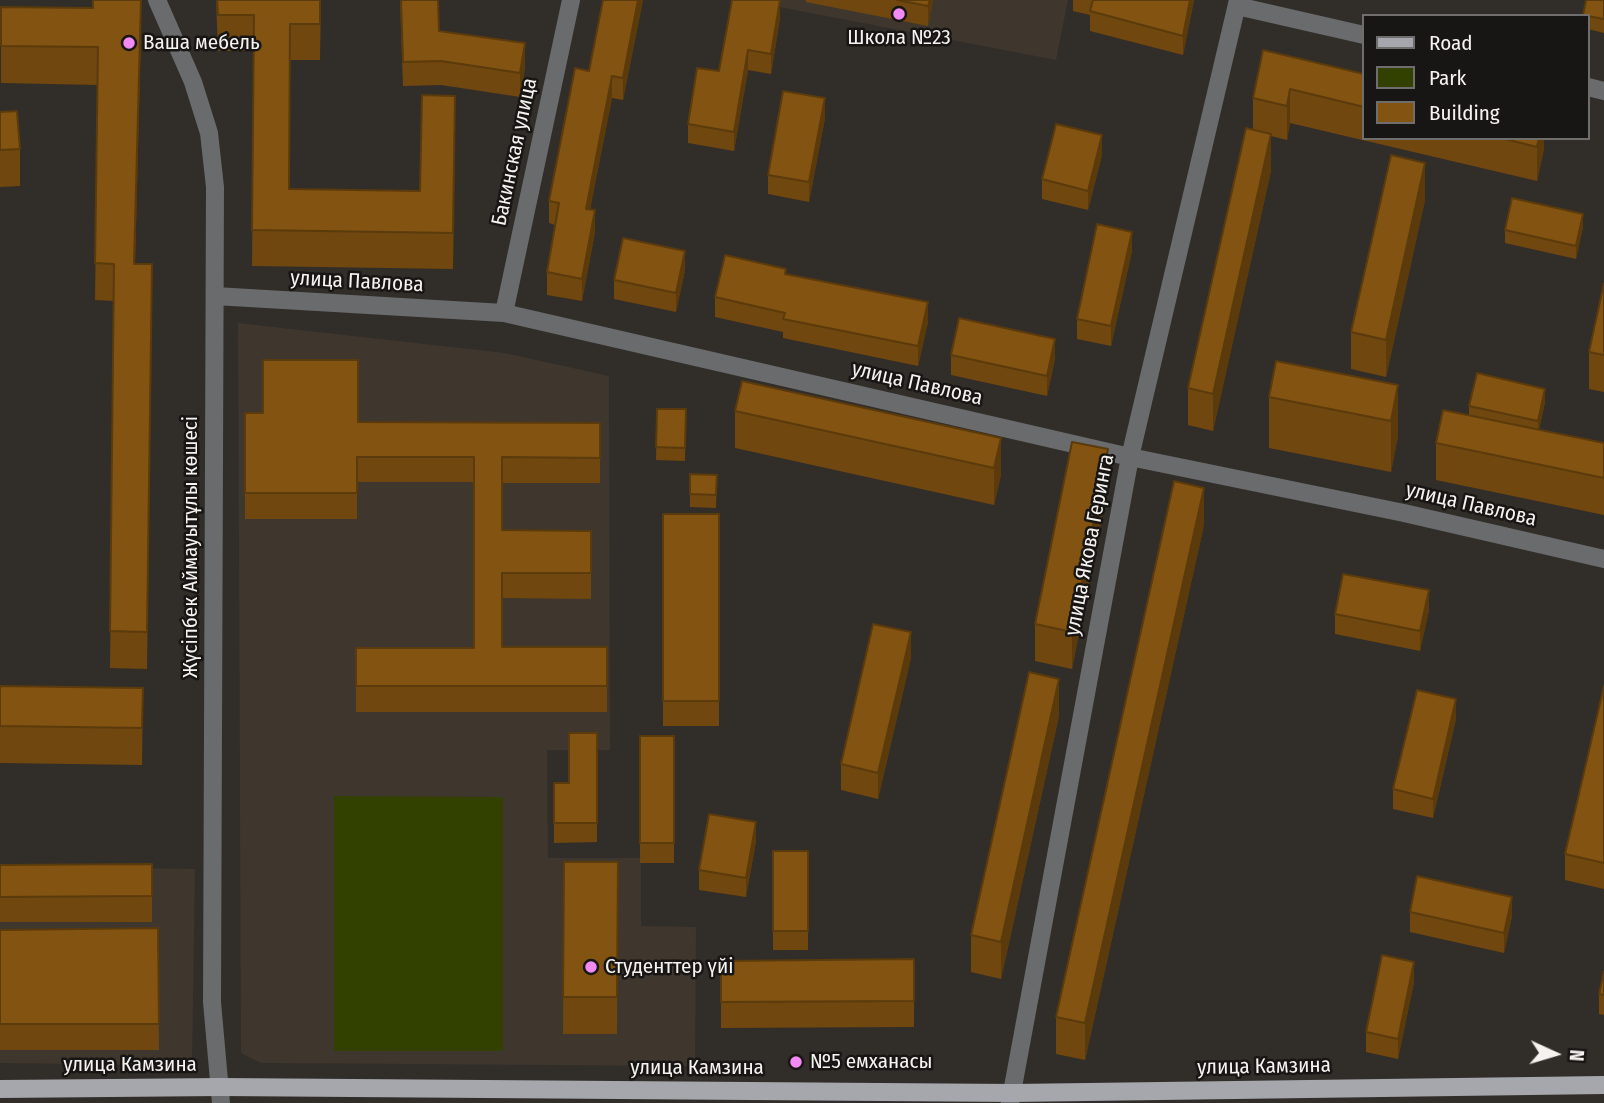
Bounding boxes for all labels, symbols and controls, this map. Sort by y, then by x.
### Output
marker: Школа №23 [891,6,907,22]
legend [1362,14,1590,140]
place label: Школа №23 [847,25,951,51]
place label: Ваша мебель [143,30,260,56]
text: Road [1429,30,1473,56]
marker: Ваша мебель [121,35,137,51]
text: Park [1429,65,1466,91]
street label: Бакинская улица [487,76,543,228]
text: Building [1429,100,1500,126]
street label: улица Павлова [290,266,424,298]
street label: улица Павлова [849,357,985,411]
street label: Жүсіпбек Аймауытұлы көшесі [178,416,204,678]
street label: улица Якова Геринга [1060,452,1120,638]
street label: улица Павлова [1403,478,1539,532]
place label: Студенттер үйі [605,954,733,980]
marker: Студенттер үйі [583,959,599,975]
north arrow [1520,1019,1590,1089]
place label: №5 емханасы [810,1049,932,1075]
text: N [1565,1049,1588,1062]
street label: улица Камзина [63,1052,197,1078]
street label: улица Камзина [1197,1053,1331,1081]
marker: №5 емханасы [788,1054,804,1070]
street label: улица Камзина [630,1055,764,1081]

